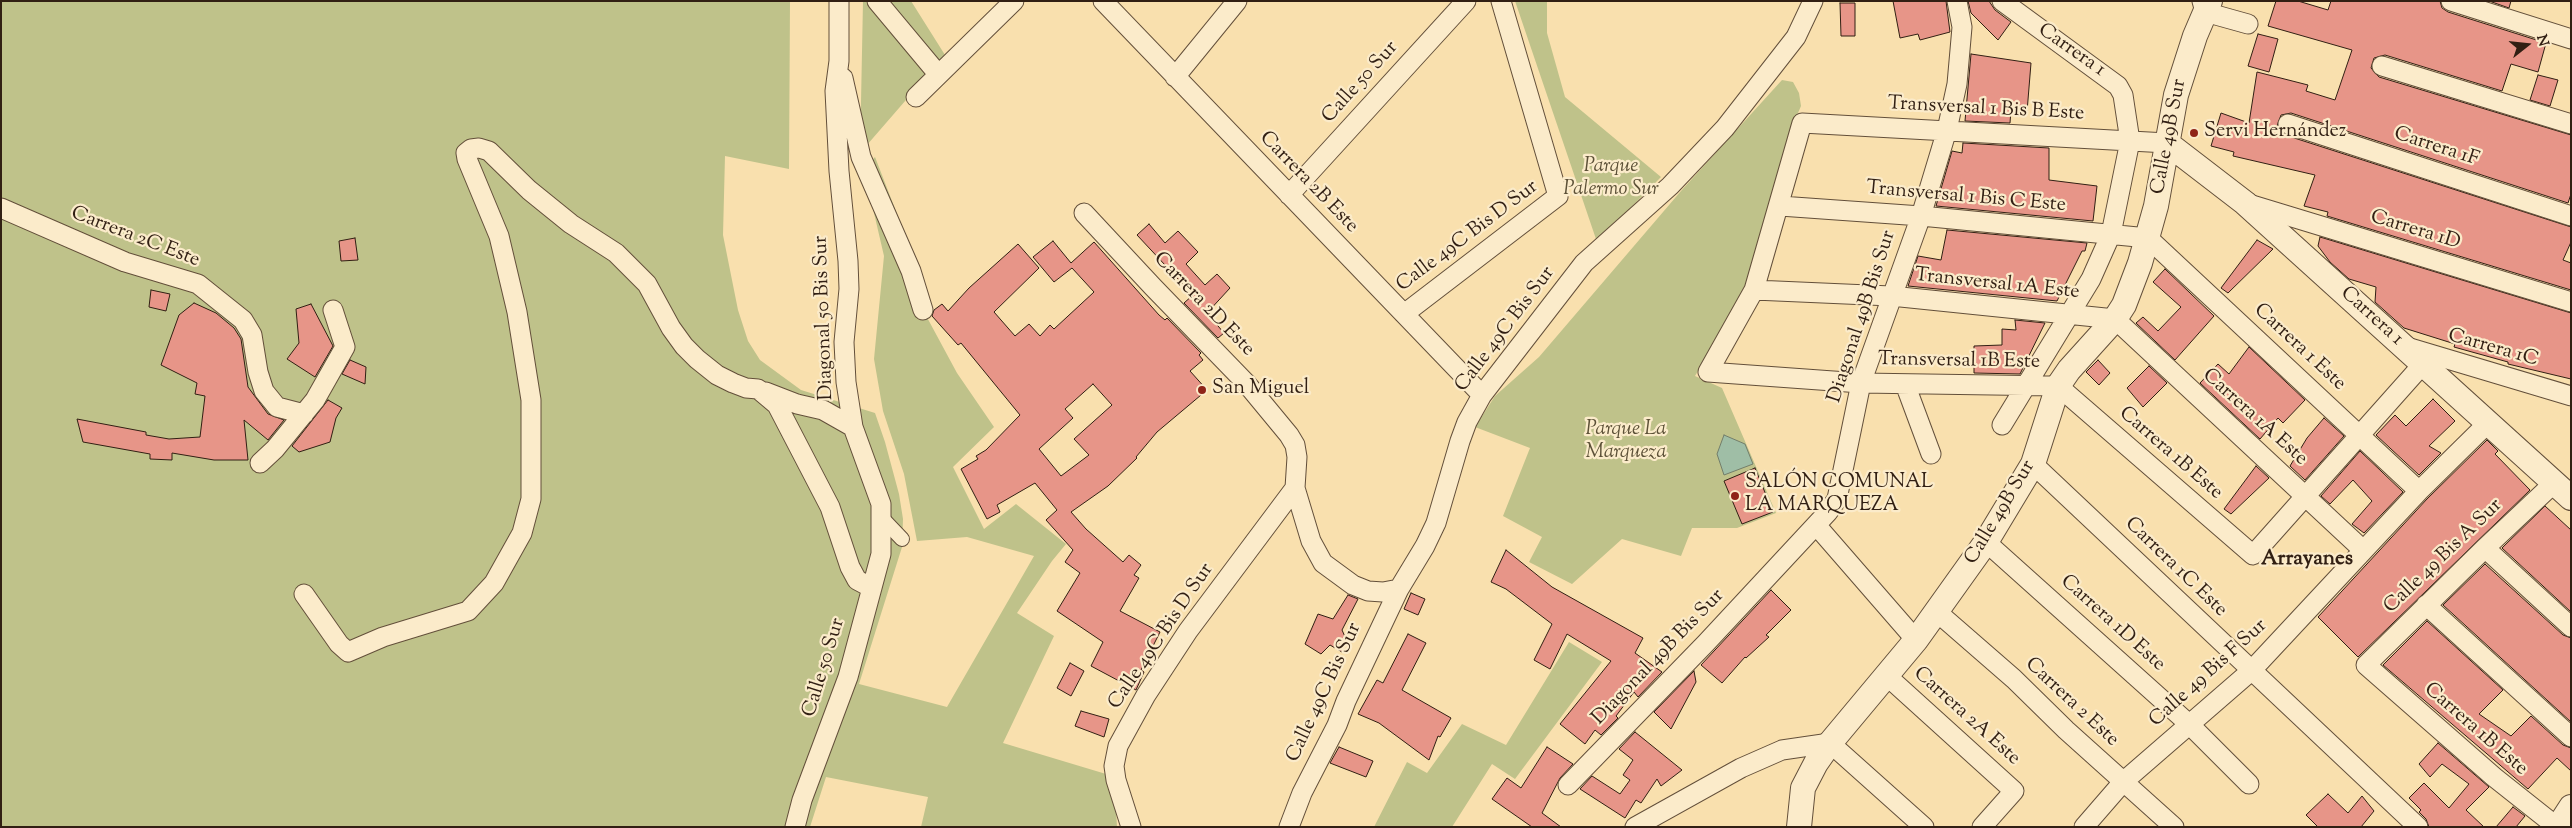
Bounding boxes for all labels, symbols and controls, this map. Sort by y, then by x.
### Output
street label: Carrera 1 [2033,19,2109,83]
north arrow [2502,20,2552,70]
text: N [2530,33,2553,49]
street label: Calle 50 Sur [1318,37,1404,129]
street label: Calle 49B Sur [2147,77,2193,197]
street label: Transversal 1 Bis B Este [1887,93,2085,127]
place label: Servi Hernández [2204,121,2346,145]
street label: Carrera 1F [2390,123,2482,173]
street label: Carrera 2B Este [1253,127,1363,239]
marker: Servi Hernández [2188,127,2200,139]
park label: Parque Palermo Sur [1563,156,1659,203]
street label: Calle 49C Bis D Sur [1392,176,1544,298]
street label: Transversal 1 Bis C Este [1865,177,2067,219]
street label: Carrera 2C Este [67,202,203,274]
street label: Carrera 1D [2367,206,2463,256]
street label: Diagonal 49B Bis Sur [1824,228,1902,406]
street label: Diagonal 50 Bis Sur [810,235,840,401]
street label: Carrera 2D Este [1147,248,1259,362]
street label: Calle 49C Bis Sur [1451,262,1561,398]
street label: Transversal 1A Este [1913,264,2081,306]
street label: Carrera 1 [2334,282,2408,352]
street label: Carrera 1 Este [2248,299,2350,397]
street label: Carrera 1C [2445,325,2541,373]
street label: Transversal 1B Este [1878,349,2040,375]
street label: Carrera 1A Este [2196,364,2312,472]
place label: San Miguel [1212,378,1309,402]
marker: San Miguel [1196,384,1208,396]
street label: Carrera 1B Este [2113,402,2227,506]
park label: Parque La Marqueza [1585,419,1667,466]
street label: Calle 49B Sur [1961,457,2041,569]
place label: SALÓN COMUNAL LA MARQUEZA [1745,472,1933,519]
marker: SALÓN COMUNAL LA MARQUEZA [1729,490,1741,502]
street label: Calle 49 Bis A Sur [2380,494,2508,620]
street label: Carrera 1C Este [2119,513,2231,623]
district label: Arrayanes [2261,547,2353,573]
street label: Calle 49C Bis D Sur [1104,559,1220,715]
street label: Carrera 1D Este [2055,571,2169,677]
street label: Diagonal 49B Bis Sur [1588,585,1730,731]
street label: Calle 49 Bis F Sur [2145,615,2273,733]
street label: Calle 50 Sur [799,616,851,720]
street label: Calle 49C Bis Sur [1282,620,1368,766]
street label: Carrera 2 Este [2019,653,2123,753]
street label: Carrera 2A Este [1907,663,2025,771]
street label: Carrera 1B Este [2418,678,2532,782]

